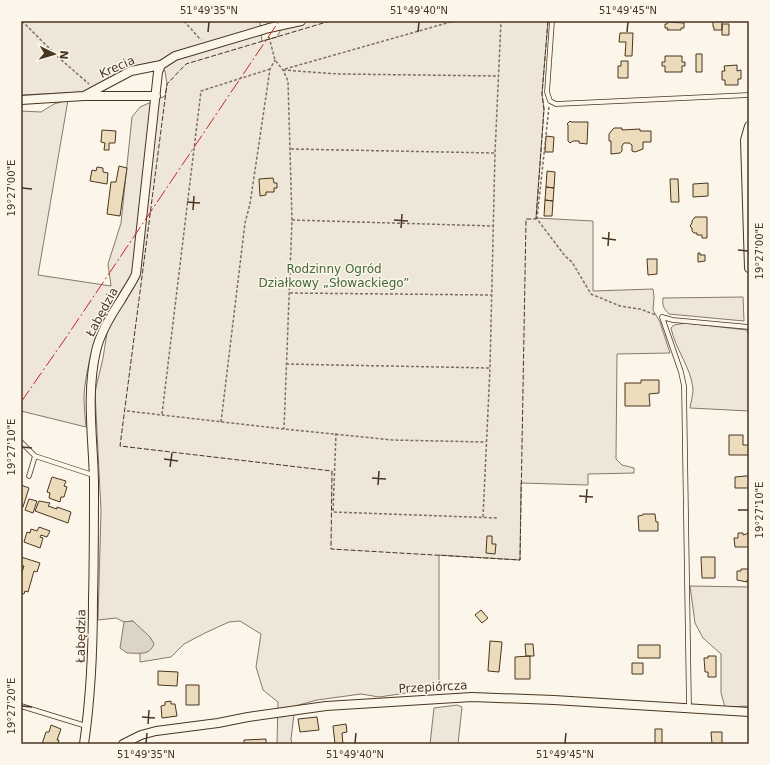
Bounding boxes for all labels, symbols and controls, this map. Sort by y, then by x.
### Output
text: 51°49'35"N [180,5,238,16]
text: 51°49'40"N [390,5,448,16]
text: 51°49'45"N [599,5,657,16]
north arrow [34,34,74,74]
text: N [57,50,70,60]
street label: Krecia [97,53,137,81]
text: 19°27'00"E [6,160,17,216]
text: 19°27'00"E [754,223,765,279]
park label: Rodzinny Ogród Działkowy „Słowackiego” [259,262,410,290]
street label: Łabędzia [83,285,121,340]
text: 19°27'10"E [6,419,17,475]
text: 19°27'10"E [754,482,765,538]
street label: Łabędzia [74,609,88,664]
text: 19°27'20"E [6,678,17,734]
street label: Przepiórcza [398,678,468,696]
text: 51°49'35"N [117,749,175,760]
text: 51°49'40"N [326,749,384,760]
text: 51°49'45"N [536,749,594,760]

